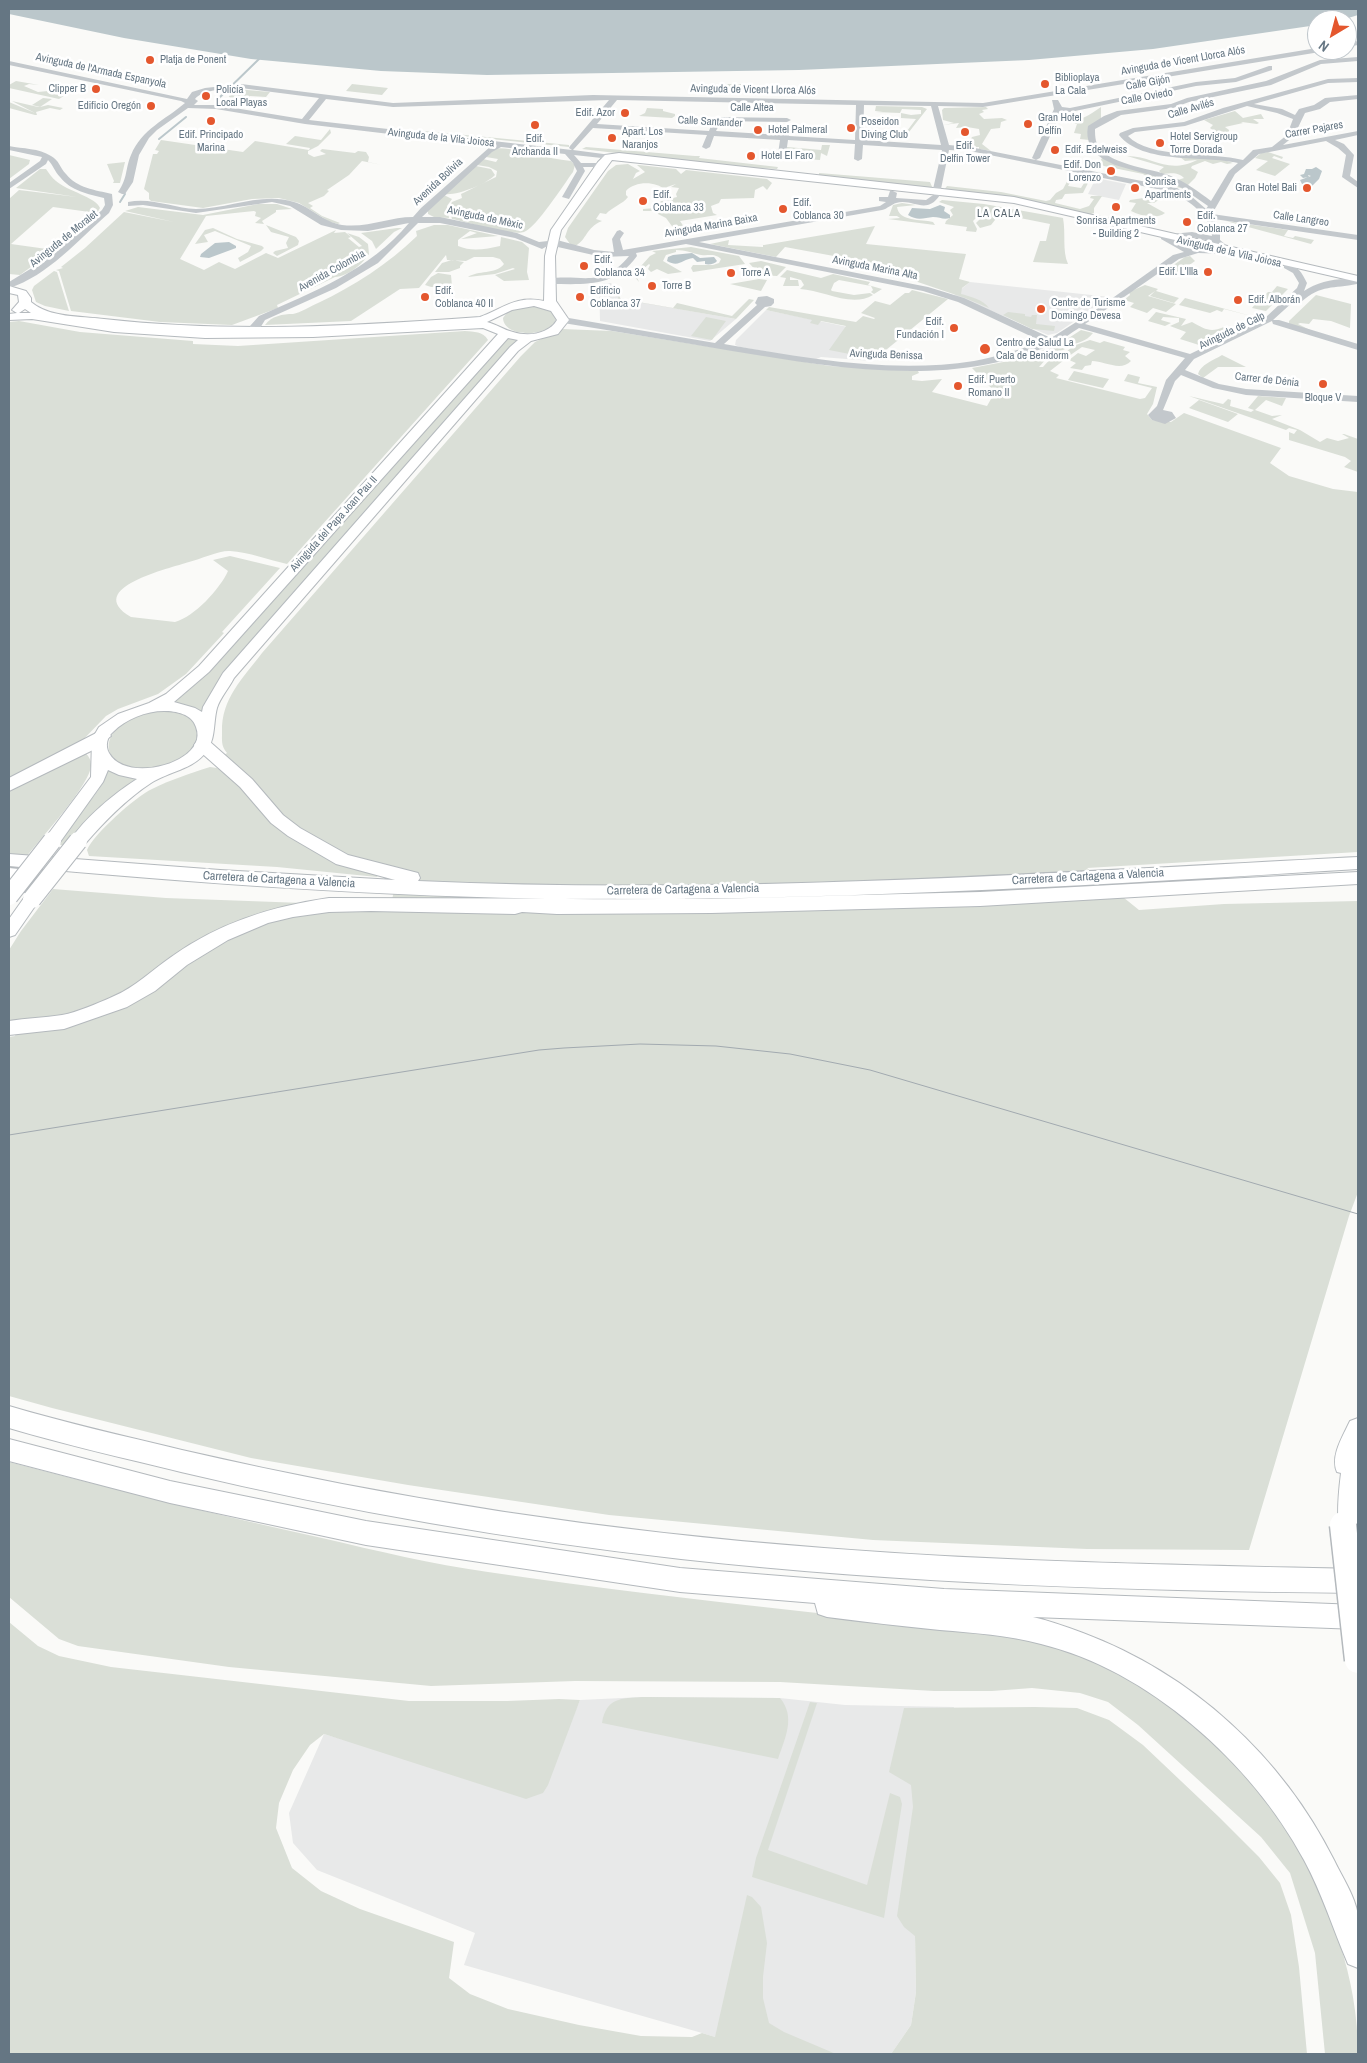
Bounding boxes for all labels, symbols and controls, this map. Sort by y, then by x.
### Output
north arrow [1307,10,1357,60]
text: N [1315,37,1332,56]
street label: Avinguda de Vicent Llorca Alós [1120,44,1246,78]
street label: Avinguda de l'Armada Espanyola [35,51,167,91]
place label: Platja de Ponent [160,53,226,67]
marker: Platja de Ponent [144,54,156,66]
place label: Biblioplaya La Cala [1055,71,1100,97]
street label: Calle Gijón [1125,73,1171,93]
marker: Biblioplaya La Cala [1039,78,1051,90]
place label: Clipper B [48,82,86,96]
street label: Avinguda de Vicent Llorca Alós [690,82,816,98]
marker: Clipper B [90,83,102,95]
place label: Policía Local Playas [216,83,267,109]
street label: Calle Oviedo [1120,86,1174,108]
marker: Policía Local Playas [200,90,212,102]
street label: Calle Avilés [1166,96,1216,122]
place label: Edificio Oregón [78,99,141,113]
marker: Edificio Oregón [145,100,157,112]
street label: Calle Altea [730,101,774,115]
place label: Edif. Azor [575,106,615,120]
marker: Edif. Azor [619,107,631,119]
place label: Gran Hotel Delfín [1038,111,1082,137]
street label: Calle Santander [677,114,743,130]
marker: Edif. Principado Marina [205,115,217,127]
place label: Poseidon Diving Club [861,115,908,141]
marker: Gran Hotel Delfín [1022,118,1034,130]
street label: Carrer Pajares [1284,118,1344,142]
marker: Edif. Archanda II [529,119,541,131]
marker: Poseidon Diving Club [845,122,857,134]
place label: Hotel Palmeral [768,123,827,137]
marker: Hotel Palmeral [752,124,764,136]
place label: Apart. Los Naranjos [622,125,663,151]
street label: Avinguda de la Vila Joiosa [387,126,495,150]
marker: Edif. Delfin Tower [959,126,971,138]
place label: Edif. Principado Marina [179,128,243,154]
place label: Hotel Servigroup Torre Dorada [1170,130,1238,156]
place label: Edif. Archanda II [512,132,558,158]
marker: Apart. Los Naranjos [606,132,618,144]
marker: Hotel Servigroup Torre Dorada [1154,137,1166,149]
place label: Edif. Delfin Tower [940,139,990,165]
place label: Edif. Edelweiss [1065,143,1127,157]
marker: Edif. Edelweiss [1049,144,1061,156]
place label: Hotel El Faro [761,149,813,163]
marker: Hotel El Faro [745,150,757,162]
street label: Avenida Bolivia [410,156,466,208]
place label: Edif. Don Lorenzo [1063,158,1101,184]
marker: Edif. Don Lorenzo [1105,165,1117,177]
place label: Sonrisa Apartments [1145,175,1191,201]
place label: Gran Hotel Bali [1235,181,1297,195]
marker: Sonrisa Apartments [1129,182,1141,194]
marker: Gran Hotel Bali [1301,182,1313,194]
place label: Edif. Coblanca 33 [653,188,704,214]
marker: Edif. Coblanca 33 [637,195,649,207]
place label: Edif. Coblanca 30 [793,196,844,222]
marker: Sonrisa Apartments - Building 2 [1110,201,1122,213]
marker: Edif. Coblanca 30 [777,203,789,215]
street label: Avinguda de Mèxic [446,204,524,232]
district label: LA CALA [976,207,1022,221]
street label: Avinguda de Moralet [28,208,100,270]
place label: Edif. Coblanca 27 [1197,209,1248,235]
street label: Calle Langreo [1272,209,1330,229]
street label: Avinguda Marina Baixa [664,211,758,241]
place label: Sonrisa Apartments - Building 2 [1076,214,1156,240]
marker: Edif. Coblanca 27 [1181,216,1193,228]
street label: Avinguda de la Vila Joiosa [1175,234,1283,270]
street label: Avenida Colombia [296,247,368,295]
place label: Edif. Coblanca 34 [594,253,645,279]
street label: Avinguda Marina Alta [831,253,919,283]
marker: Edif. Coblanca 34 [578,260,590,272]
place label: Edif. L'Illa [1159,265,1198,279]
place label: Torre A [741,266,770,280]
marker: Edif. L'Illa [1202,266,1214,278]
marker: Torre A [725,267,737,279]
place label: Torre B [662,279,691,293]
marker: Torre B [646,280,658,292]
place label: Edif. Coblanca 40 II [435,284,493,310]
place label: Edificio Coblanca 37 [590,284,641,310]
marker: Edif. Coblanca 40 II [419,291,431,303]
marker: Edificio Coblanca 37 [574,291,586,303]
place label: Edif. Alborán [1248,293,1300,307]
marker: Edif. Alborán [1232,294,1244,306]
place label: Centre de Turisme Domingo Devesa [1051,296,1125,322]
marker: Centre de Turisme Domingo Devesa [1035,303,1047,315]
street label: Avinguda de Calp [1197,309,1267,353]
place label: Edif. Fundación I [896,315,944,341]
marker: Edif. Fundación I [948,322,960,334]
place label: Centro de Salud La Cala de Benidorm [996,336,1074,362]
marker: Centro de Salud La Cala de Benidorm [978,342,992,356]
street label: Avinguda Benissa [849,347,923,363]
street label: Carrer de Dénia [1234,370,1300,390]
place label: Edif. Puerto Romano II [968,373,1016,399]
marker: Bloque V [1317,378,1329,390]
marker: Edif. Puerto Romano II [952,380,964,392]
place label: Bloque V [1305,391,1341,405]
street label: Avinguda del Papa Joan Pau II [288,473,380,575]
street label: Carretera de Cartagena a Valencia [1012,866,1164,888]
street label: Carretera de Cartagena a Valencia [203,869,355,891]
street label: Carretera de Cartagena a Valencia [607,881,759,899]

